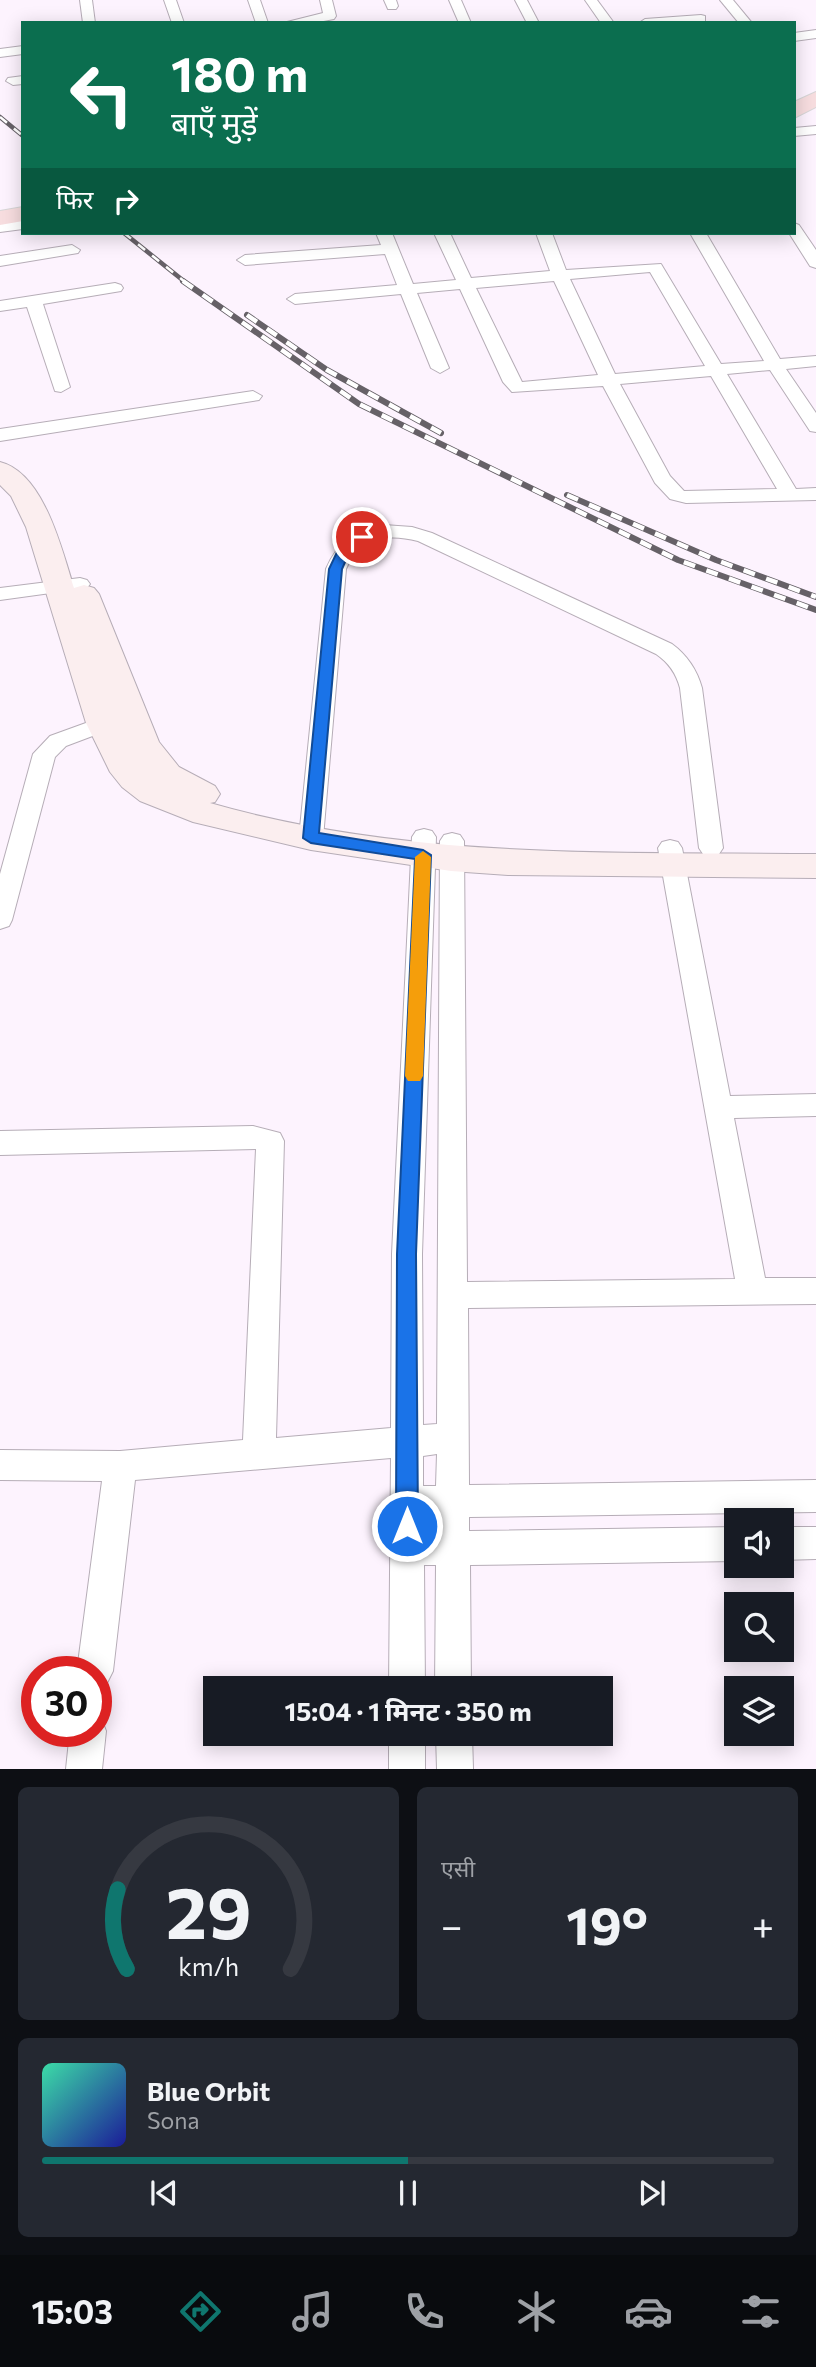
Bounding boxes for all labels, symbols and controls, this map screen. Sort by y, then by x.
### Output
text: 180 m [171,42,308,102]
icon: left [56,49,147,140]
text: बाएँ मुड़ें [171,102,258,142]
icon: right [107,182,145,220]
text: फिर [56,183,93,214]
pin [332,507,392,567]
icon: arrive [343,518,381,556]
position arrow [370,1489,444,1563]
map controls [724,1508,794,1746]
button: sound [724,1508,794,1578]
button: search [724,1592,794,1662]
speed limit sign: 30 [21,1656,112,1747]
button: layers [724,1676,794,1746]
text: 15:04 · 1 मिनट · 350 m [284,1695,532,1726]
text: एसी [441,1854,475,1882]
text: 29 [166,1866,251,1955]
text: 19° [566,1892,648,1956]
text: − [441,1901,463,1948]
text: + [752,1901,774,1948]
text: km/h [178,1951,239,1981]
text: Blue Orbit [147,2075,270,2106]
text: Sona [147,2106,199,2134]
icon: previous [145,2174,183,2212]
icon: pause [389,2174,427,2212]
icon: next [633,2174,671,2212]
icon: directions [176,2287,225,2336]
icon: music [288,2287,337,2336]
icon: phone [400,2287,449,2336]
icon: climate [512,2287,561,2336]
icon: car [624,2287,673,2336]
icon: filters [736,2287,785,2336]
text: 15:03 [31,2291,113,2331]

